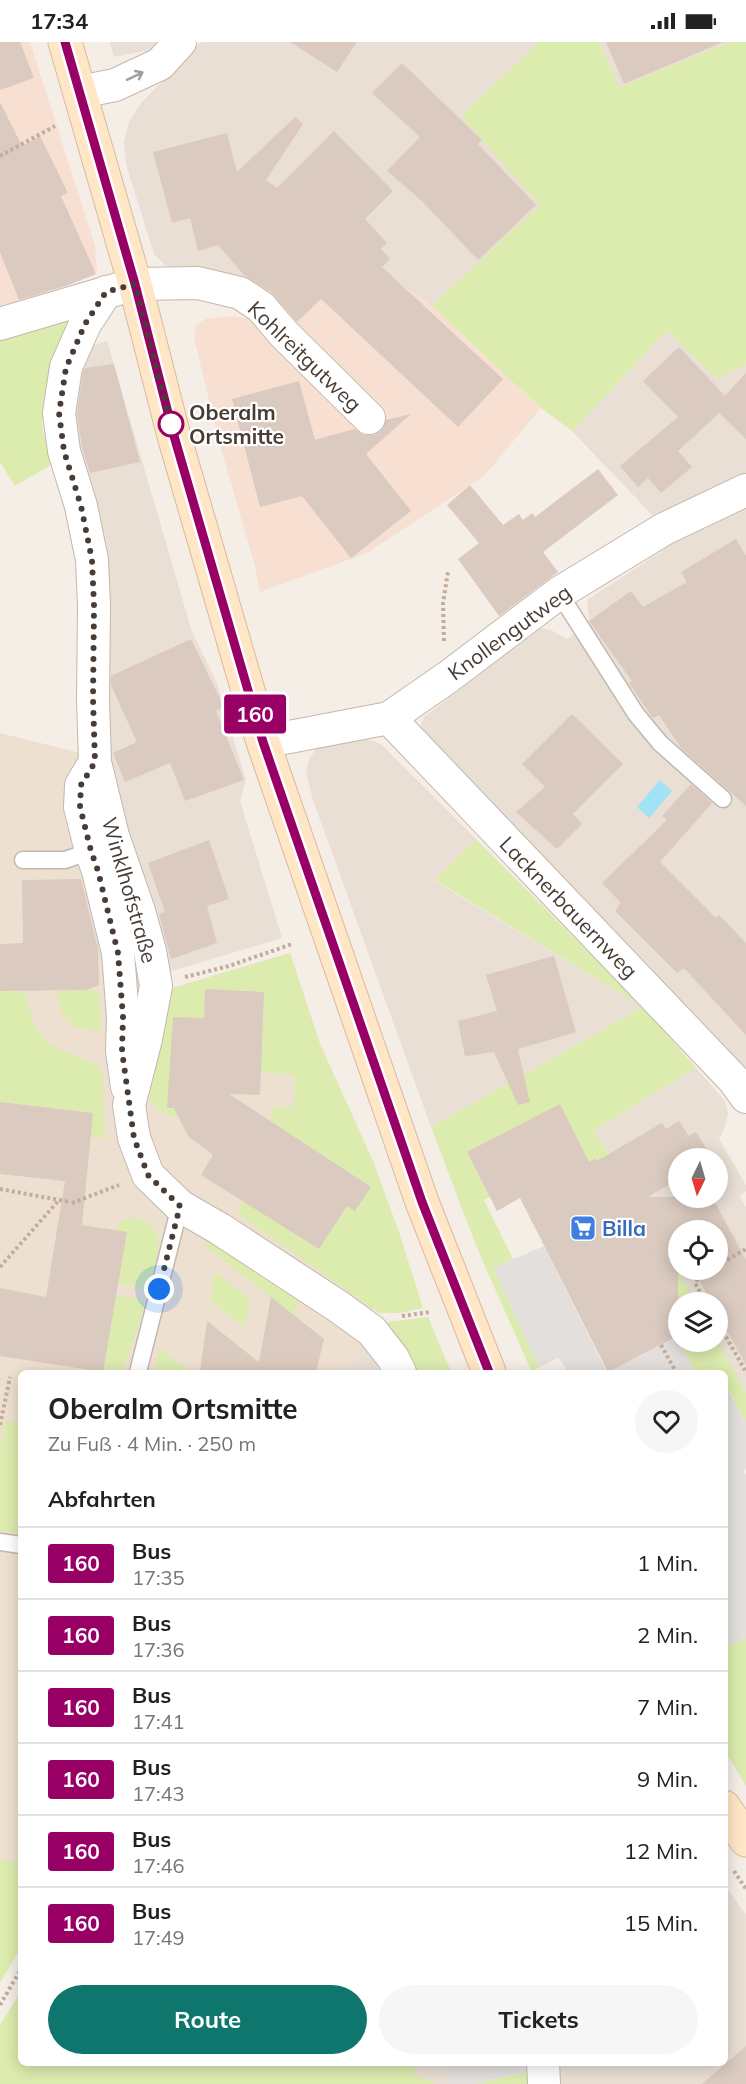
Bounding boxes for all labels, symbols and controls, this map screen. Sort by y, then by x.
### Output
text: 17:34 [30,7,88,35]
one-way arrow [125,69,143,81]
street label: Kohlreitgutweg [243,295,367,417]
place label: Oberalm Ortsmitte [189,399,284,449]
marker: Oberalm Ortsmitte [158,411,184,437]
street label: Knollengutweg [442,579,576,685]
line badge: 160 [220,694,290,734]
text: 160 [236,701,274,727]
street label: Winklhofstraße [97,814,163,966]
street label: Lacknerbauernweg [495,831,643,983]
north arrow [668,1148,728,1208]
map controls [668,1148,728,1352]
supermarket icon: Billa [568,1213,598,1243]
place label: Billa [602,1215,646,1241]
button: locate [668,1220,728,1280]
your location [144,1274,174,1304]
button: layers [668,1292,728,1352]
button: heart [635,1390,698,1453]
text: Oberalm Ortsmitte [48,1391,298,1426]
text: Zu Fuß · 4 Min. · 250 m [48,1431,256,1456]
text: Abfahrten [48,1485,156,1513]
text: Bus [132,1537,171,1565]
text: 1 Min. [637,1549,698,1577]
text: 160 [62,1550,100,1576]
text: 17:35 [132,1565,185,1590]
text: Bus [132,1609,171,1637]
text: 2 Min. [637,1621,698,1649]
text: 160 [62,1622,100,1648]
text: 17:36 [132,1637,185,1662]
text: Bus [132,1681,171,1709]
text: 7 Min. [637,1693,698,1721]
text: 160 [62,1694,100,1720]
text: 17:41 [132,1709,185,1734]
text: Bus [132,1753,171,1781]
text: 9 Min. [637,1765,698,1793]
text: 160 [62,1766,100,1792]
text: 17:43 [132,1781,185,1806]
text: Bus [132,1825,171,1853]
text: 12 Min. [624,1837,698,1865]
text: 160 [62,1838,100,1864]
text: 17:46 [132,1853,185,1878]
text: Bus [132,1897,171,1925]
text: 15 Min. [624,1909,698,1937]
text: 160 [62,1910,100,1936]
text: 17:49 [132,1925,185,1950]
button: Route [48,1985,367,2054]
button: Tickets [379,1985,698,2054]

